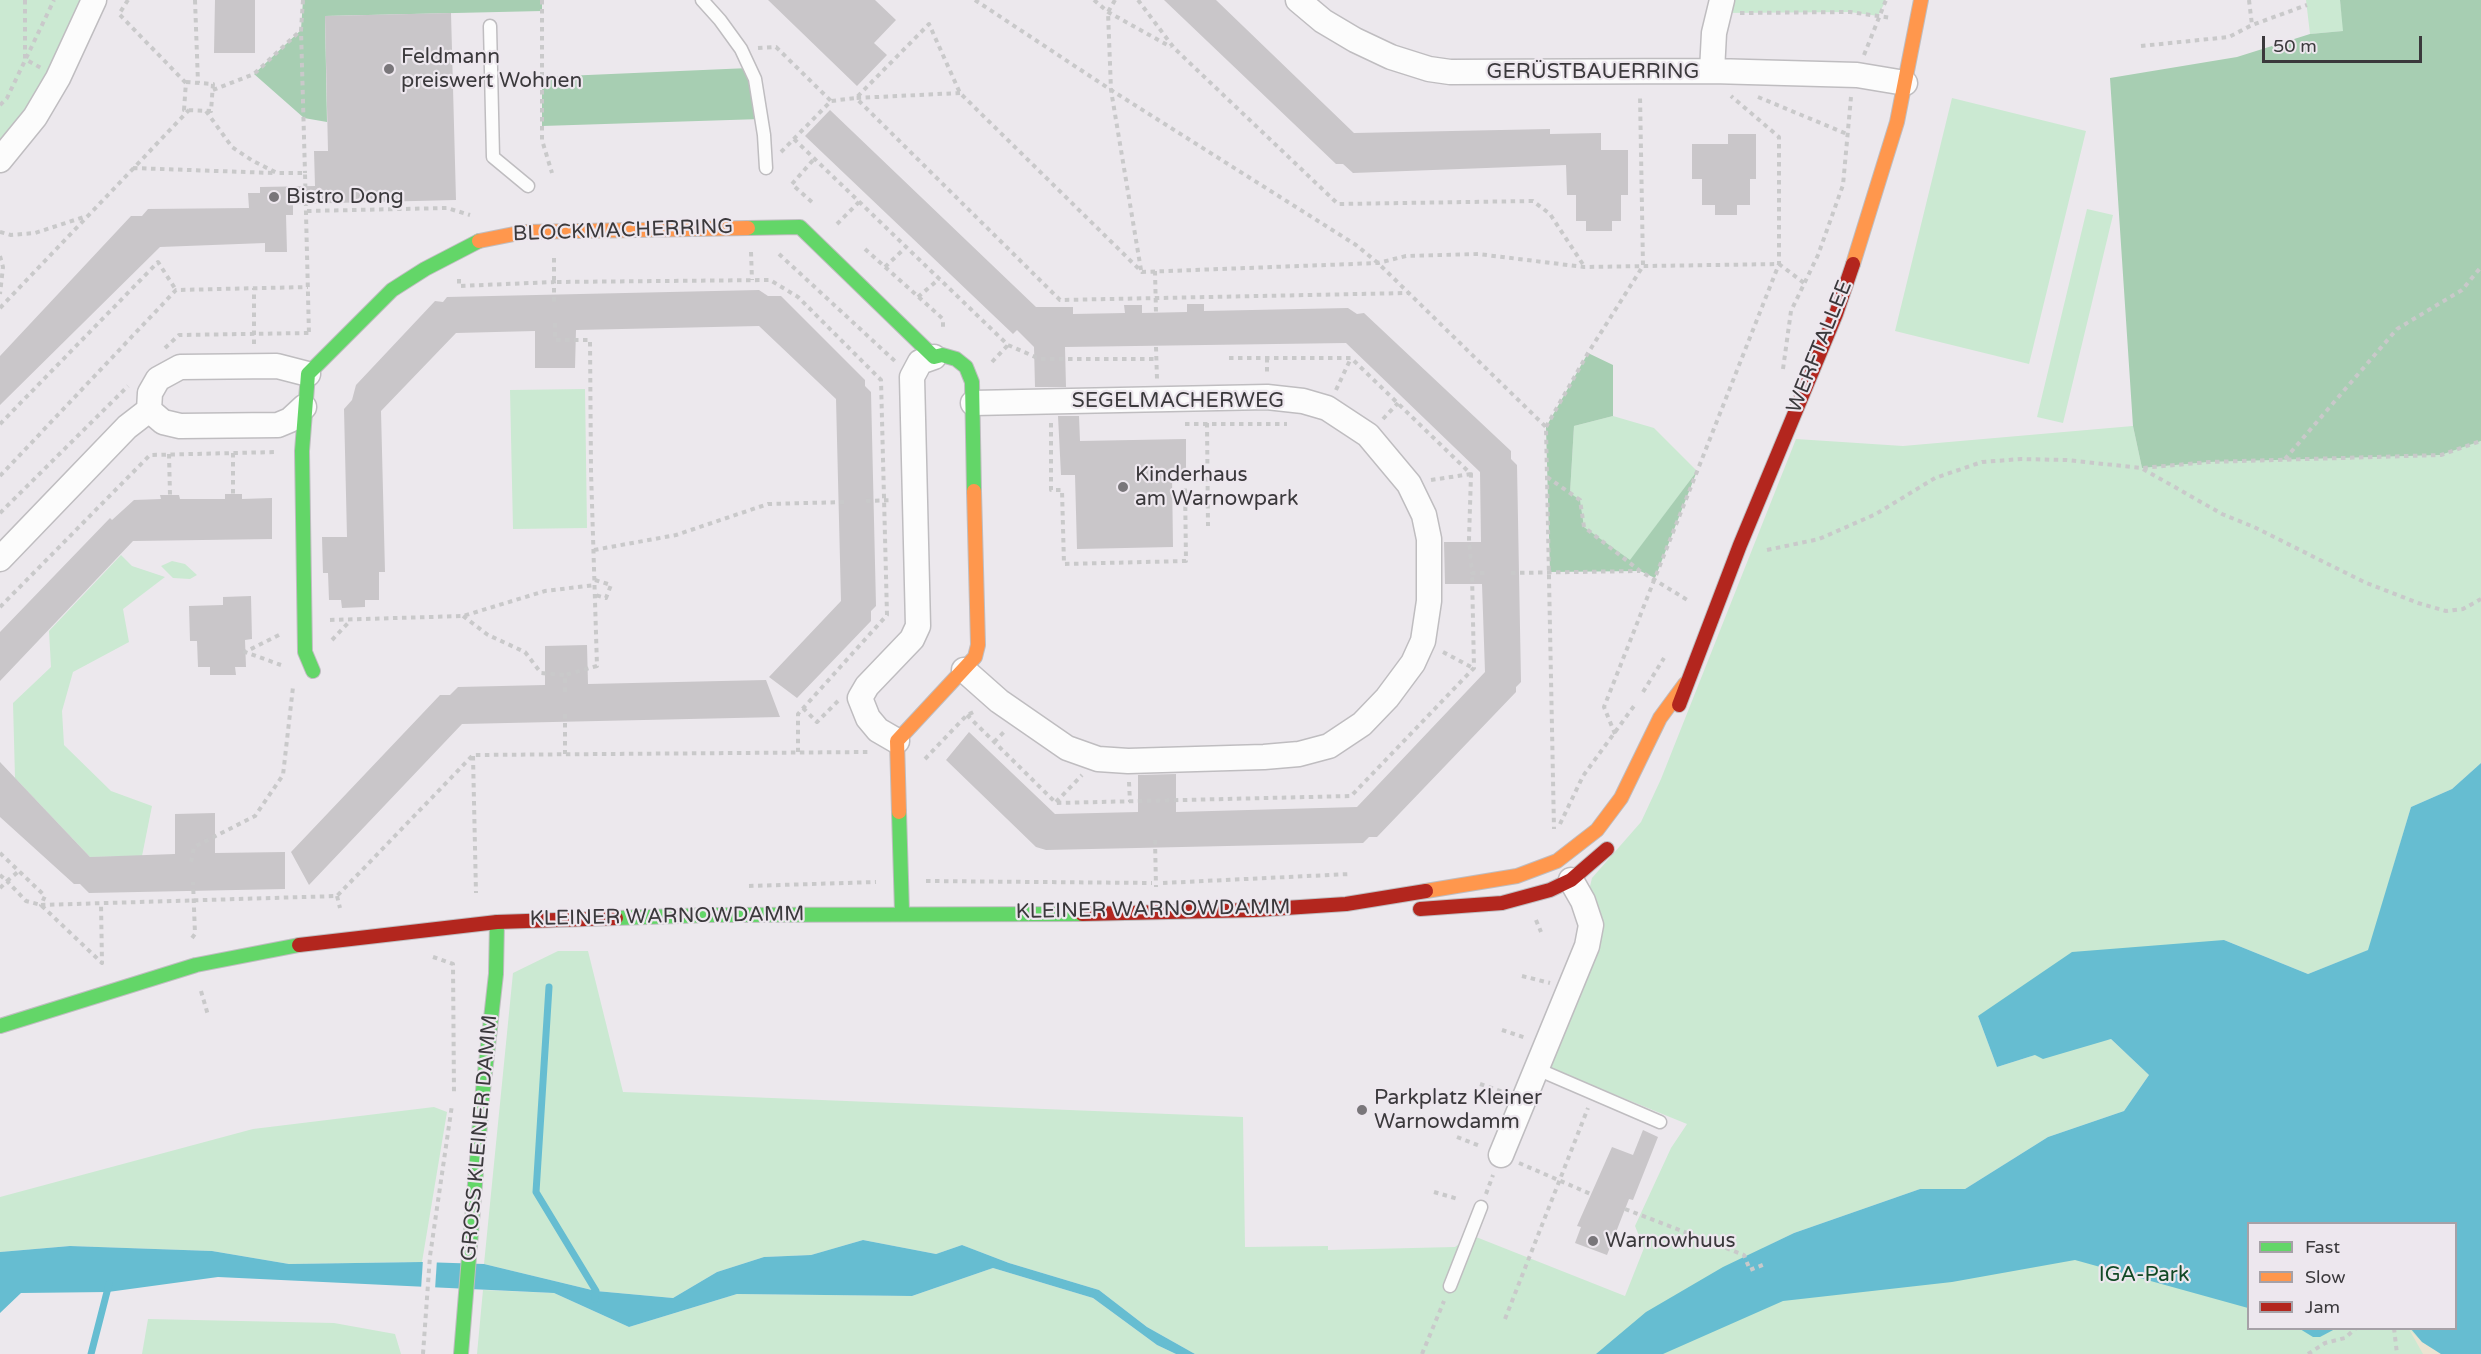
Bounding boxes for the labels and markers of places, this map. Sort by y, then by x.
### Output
place label: Feldmann preiswert Wohnen [401,44,582,94]
marker: Feldmann preiswert Wohnen [382,62,396,76]
place label: Bistro Dong [286,184,404,210]
marker: Bistro Dong [267,190,281,204]
place label: Kinderhaus am Warnowpark [1135,462,1298,512]
marker: Kinderhaus am Warnowpark [1116,480,1130,494]
place label: Parkplatz Kleiner Warnowdamm [1374,1085,1542,1135]
marker: Parkplatz Kleiner Warnowdamm [1355,1103,1369,1117]
place label: Warnowhuus [1605,1228,1736,1254]
marker: Warnowhuus [1586,1234,1600,1248]

